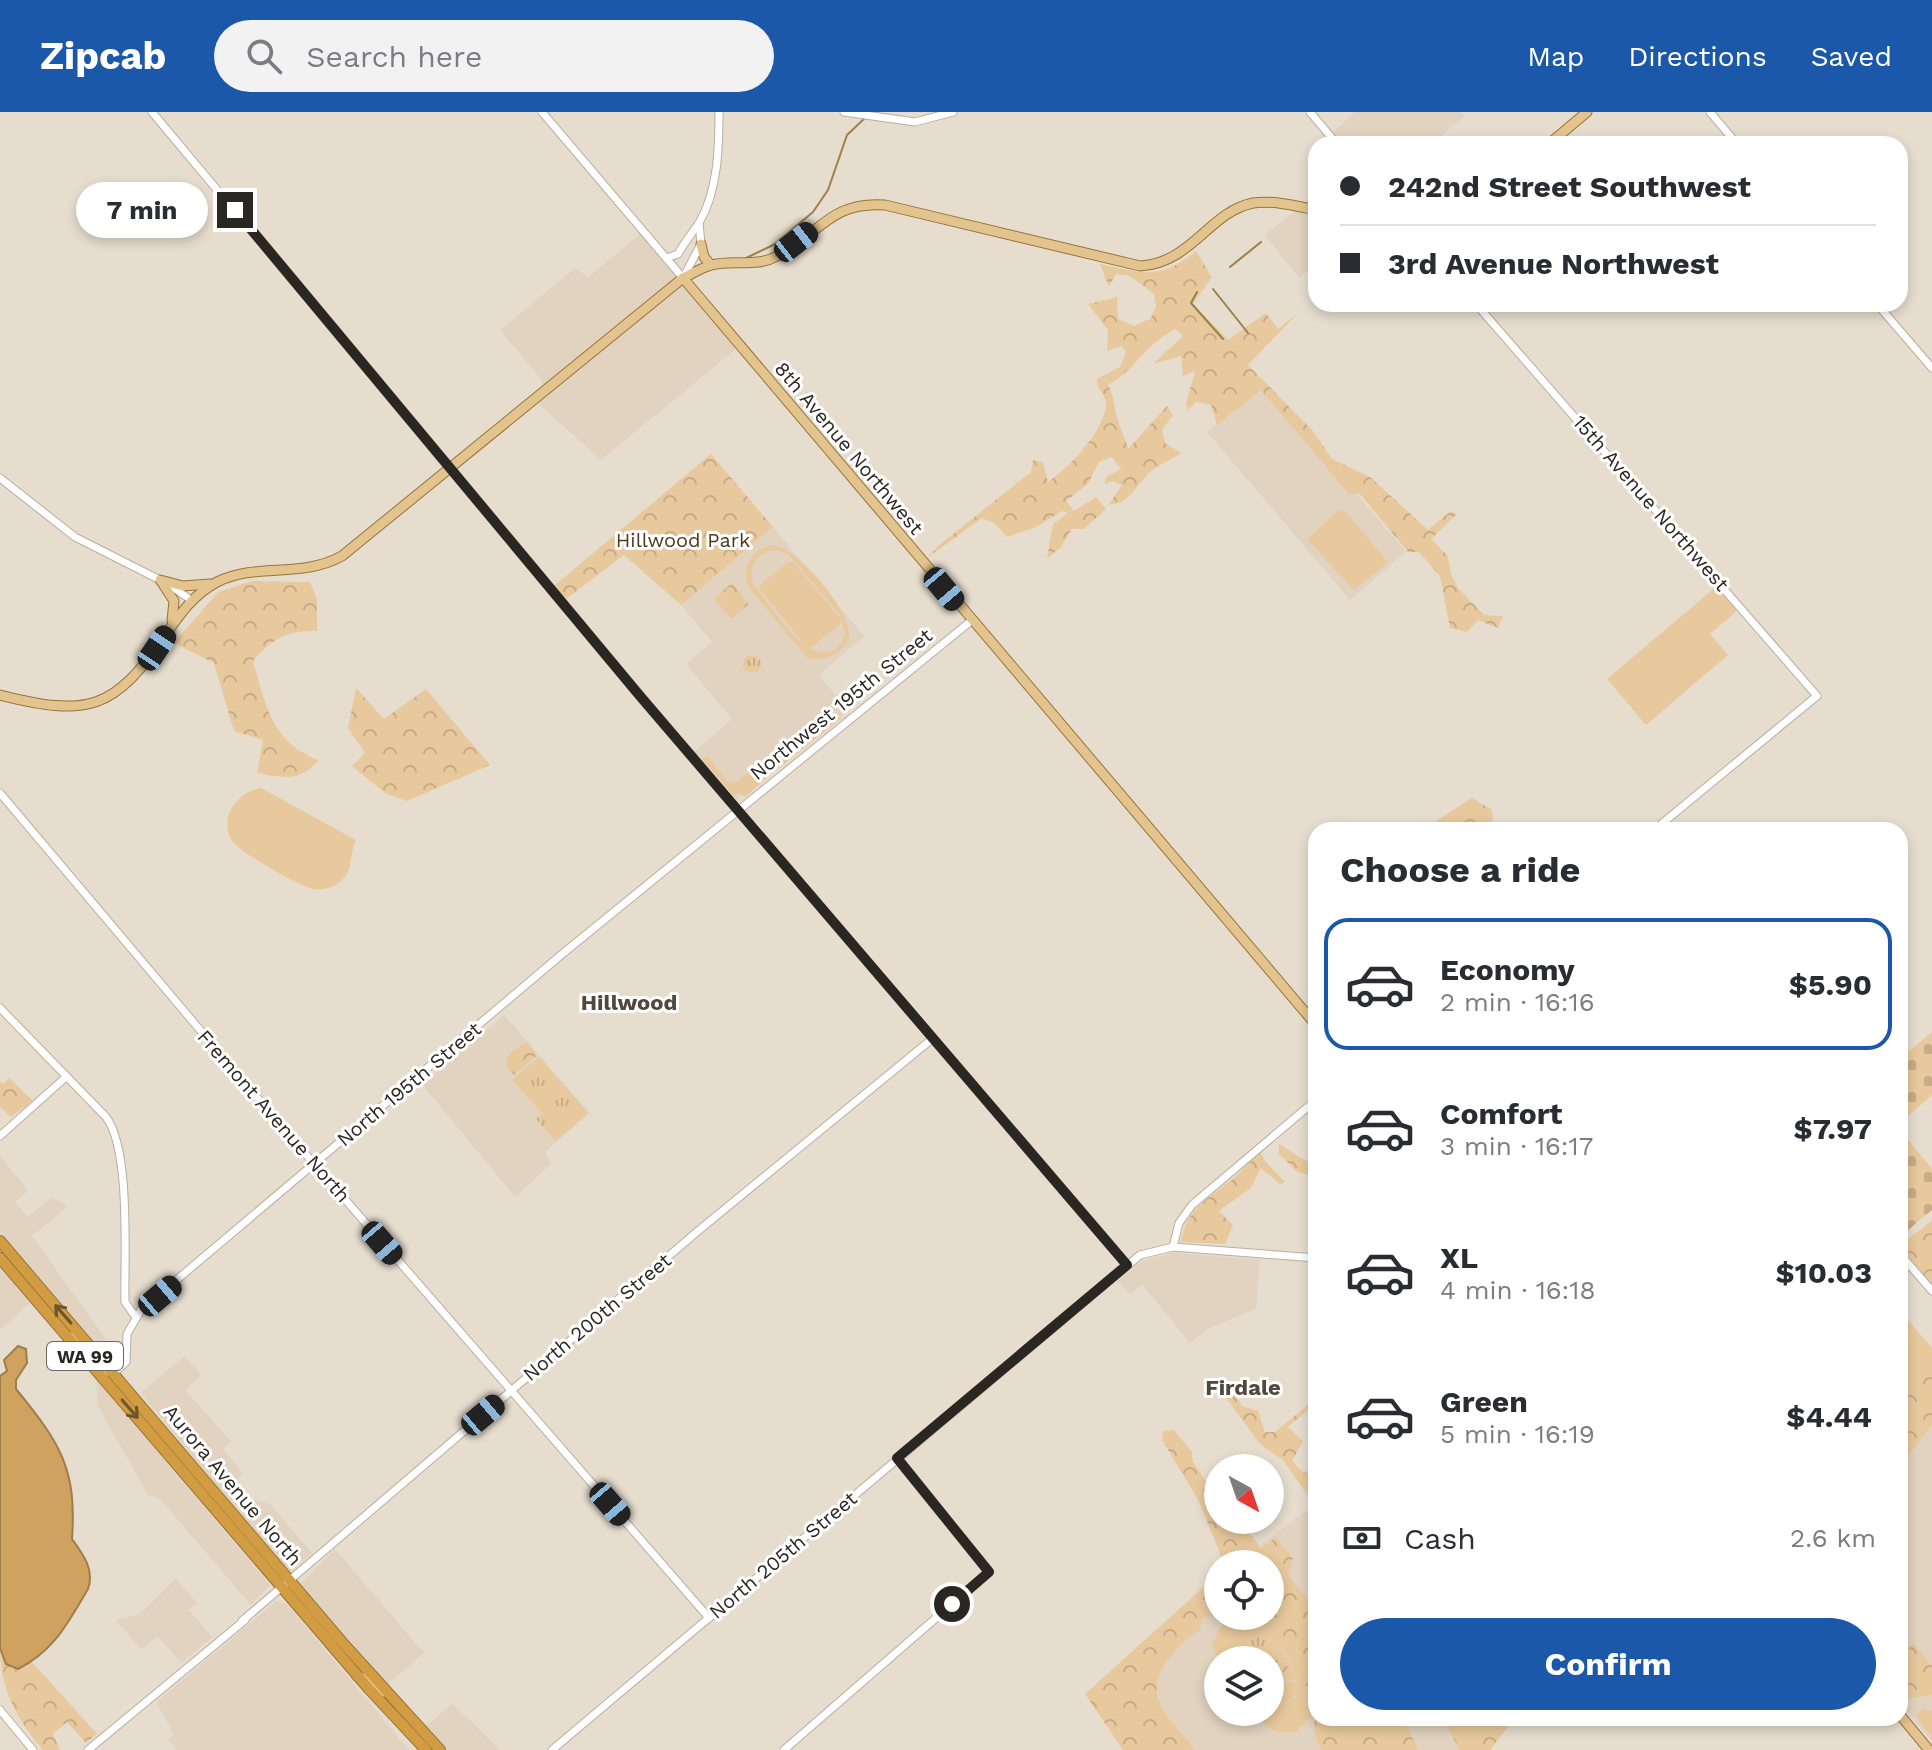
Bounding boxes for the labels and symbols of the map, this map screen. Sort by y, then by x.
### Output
callout: 7 min [75,182,207,238]
route end [217,192,253,228]
car [770,218,822,266]
street label: 8th Avenue Northwest [770,357,929,540]
street label: 15th Avenue Northwest [1568,410,1734,596]
park label: Hillwood Park [616,528,750,552]
car [919,563,969,615]
car [134,621,180,675]
street label: Northwest 195th Street [745,623,937,785]
district label: Hillwood [581,990,677,1015]
street label: North 195th Street [332,1016,486,1151]
street label: Fremont Avenue North [192,1025,356,1207]
car [357,1217,407,1269]
street label: North 200th Street [518,1248,676,1386]
car [134,1271,186,1321]
one-way arrow [54,1305,72,1325]
road number: WA 99 [47,1342,123,1370]
district label: Firdale [1205,1375,1281,1400]
car [457,1390,509,1440]
one-way arrow [121,1399,139,1419]
street label: Aurora Avenue North [159,1400,307,1570]
north arrow [1204,1454,1284,1534]
car [585,1478,635,1530]
street label: North 205th Street [704,1486,862,1624]
route start [934,1586,970,1622]

